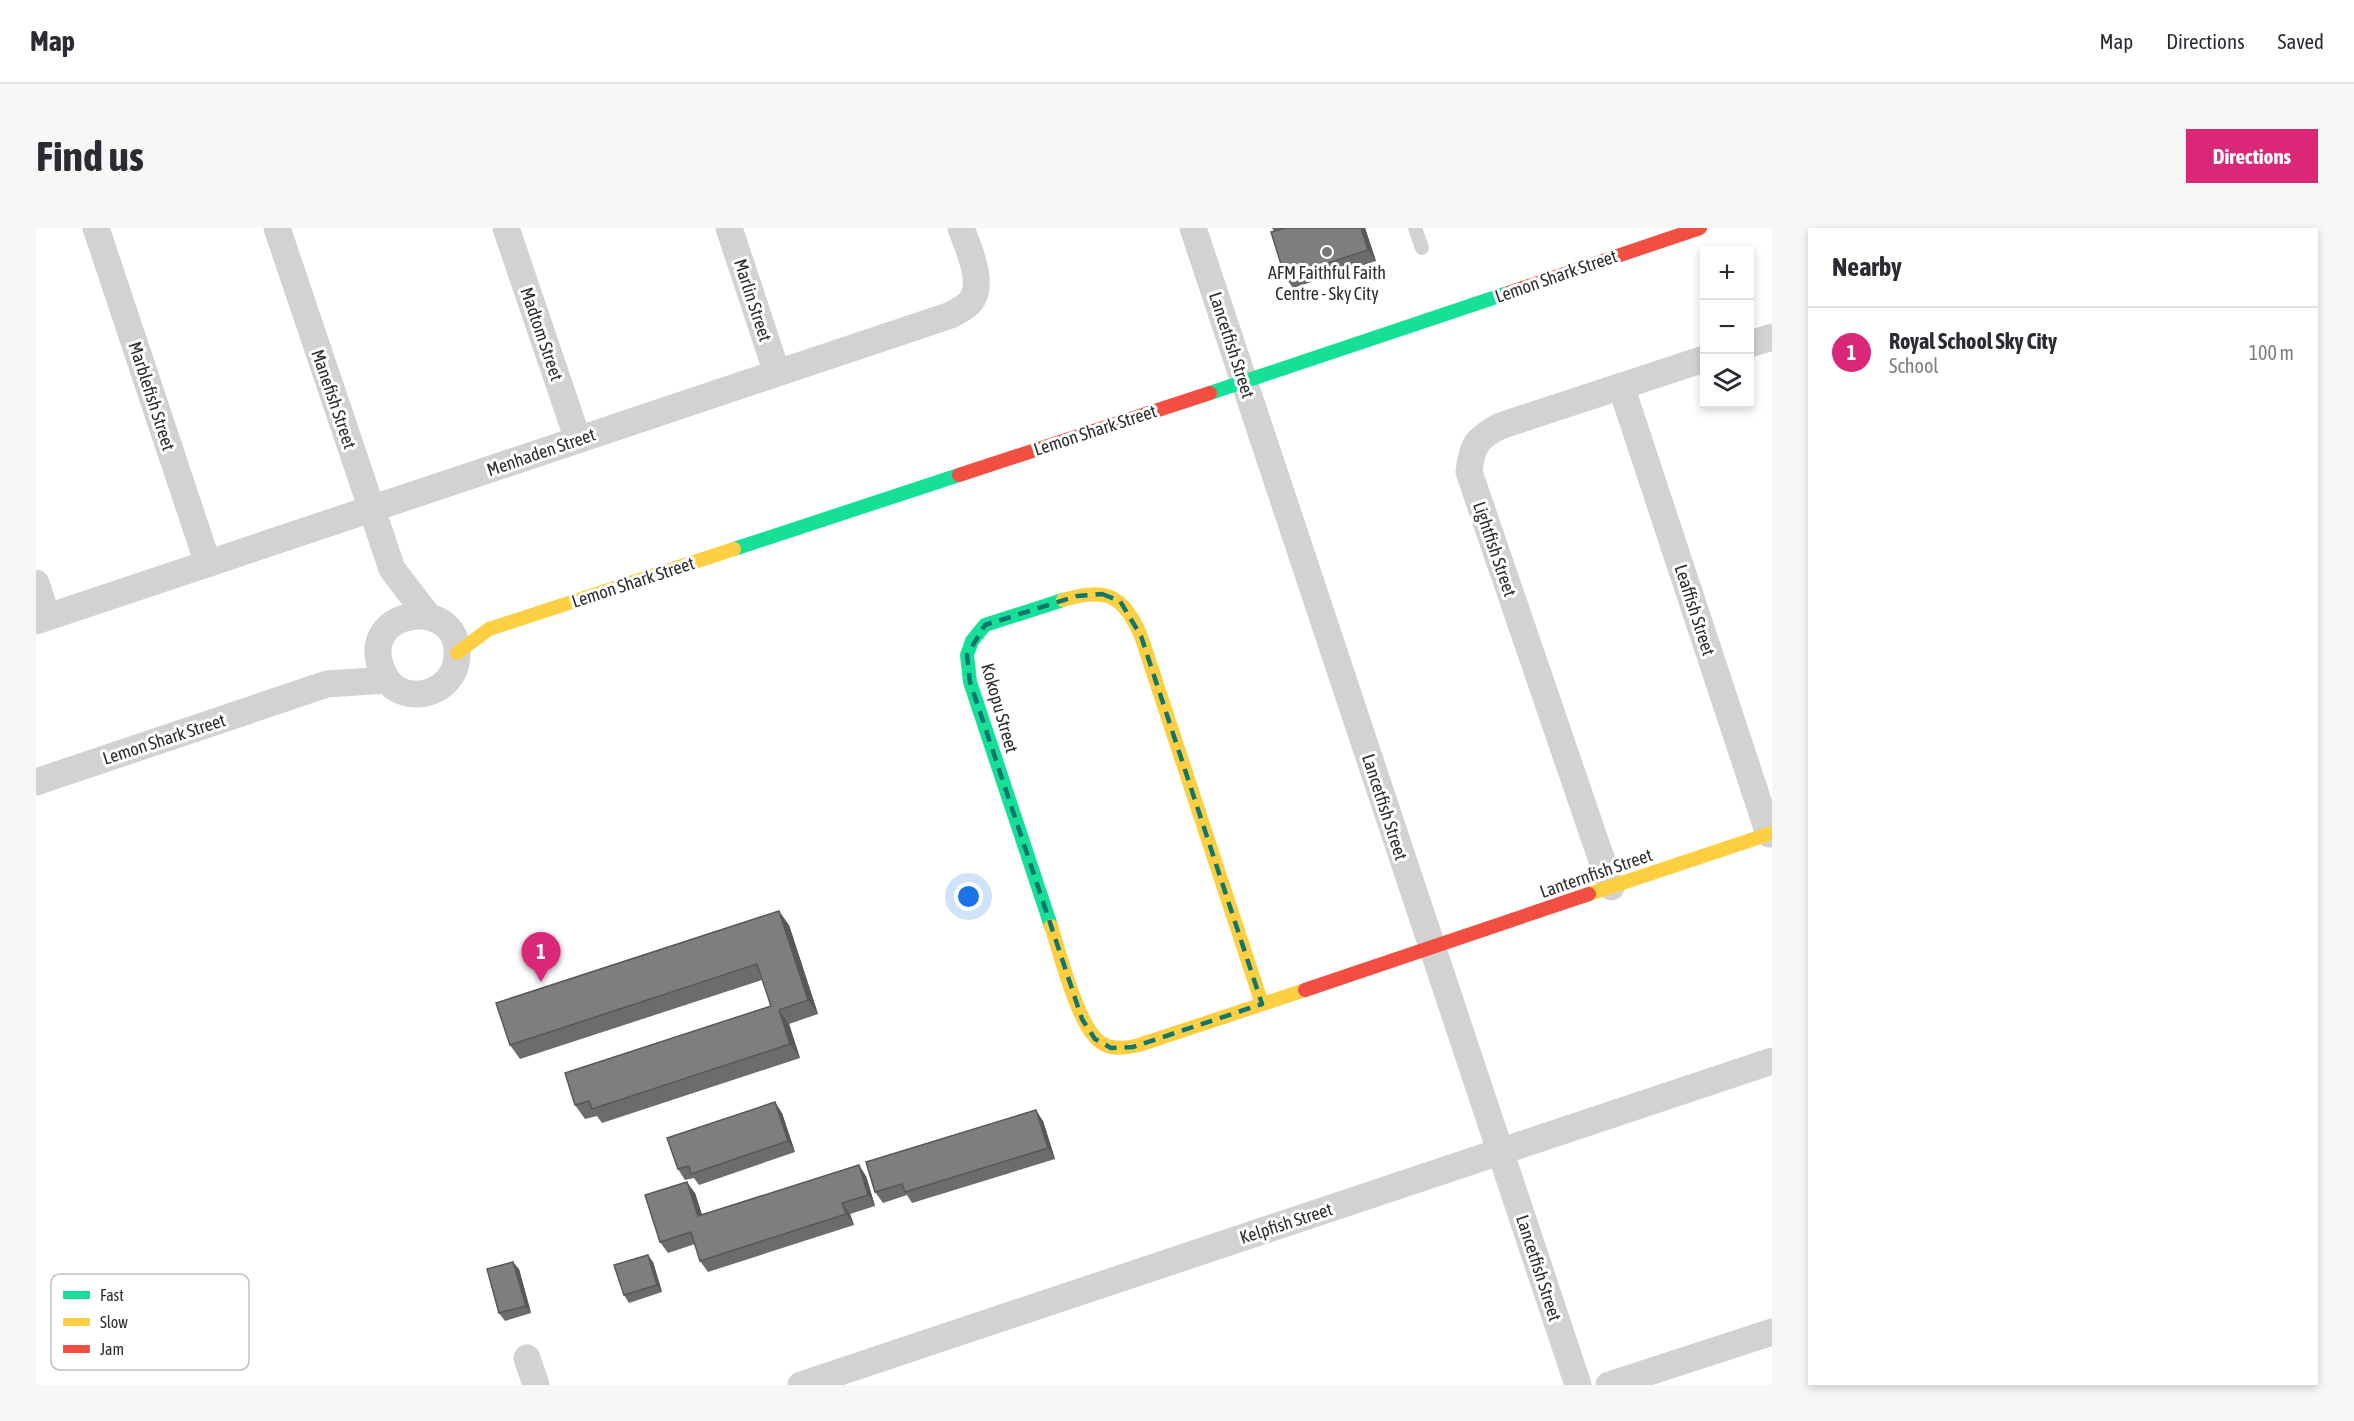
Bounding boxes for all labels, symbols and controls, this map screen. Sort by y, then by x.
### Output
text: Map [30,25,75,57]
text: Map [2099,29,2133,53]
text: Directions [2166,29,2245,53]
text: Saved [2278,29,2324,53]
button: Directions [2186,129,2318,183]
text: Find us [36,132,144,180]
marker: AFM Faithful Faith Centre - Sky City [1320,245,1334,259]
street label: Lemon Shark Street [1492,245,1620,307]
map controls [1700,246,1754,408]
button: + [1700,246,1754,300]
text: Nearby [1832,252,1902,282]
street label: Marlin Street [730,256,776,344]
place label: AFM Faithful Faith Centre - Sky City [1268,262,1386,304]
street label: Madtom Street [516,285,568,383]
street label: Lancetfish Street [1205,289,1259,401]
button: − [1700,300,1754,354]
text: Royal School Sky City [1889,328,2057,354]
street label: Marblefish Street [125,339,179,453]
text: 1 [1847,341,1856,364]
text: 100 m [2249,341,2294,364]
street label: Manefish Street [307,347,361,451]
button: layers [1700,354,1754,408]
text: School [1889,354,1939,377]
street label: Lemon Shark Street [1031,400,1159,460]
street label: Menhaden Street [484,424,598,480]
street label: Lightfish Street [1469,499,1521,599]
street label: Lemon Shark Street [569,552,697,612]
street label: Leaffish Street [1670,562,1720,658]
street label: Kokopu Street [977,661,1023,755]
street label: Lemon Shark Street [100,709,228,769]
street label: Lancetfish Street [1358,751,1412,863]
street label: Lanternfish Street [1537,844,1655,902]
your location [954,882,983,911]
pin: 1 [522,932,560,982]
street label: Kelpfish Street [1237,1198,1335,1248]
street label: Lancetfish Street [1512,1212,1566,1324]
legend [51,1274,249,1370]
text: Fast [100,1286,124,1304]
text: Slow [100,1313,128,1331]
text: Jam [100,1340,124,1358]

